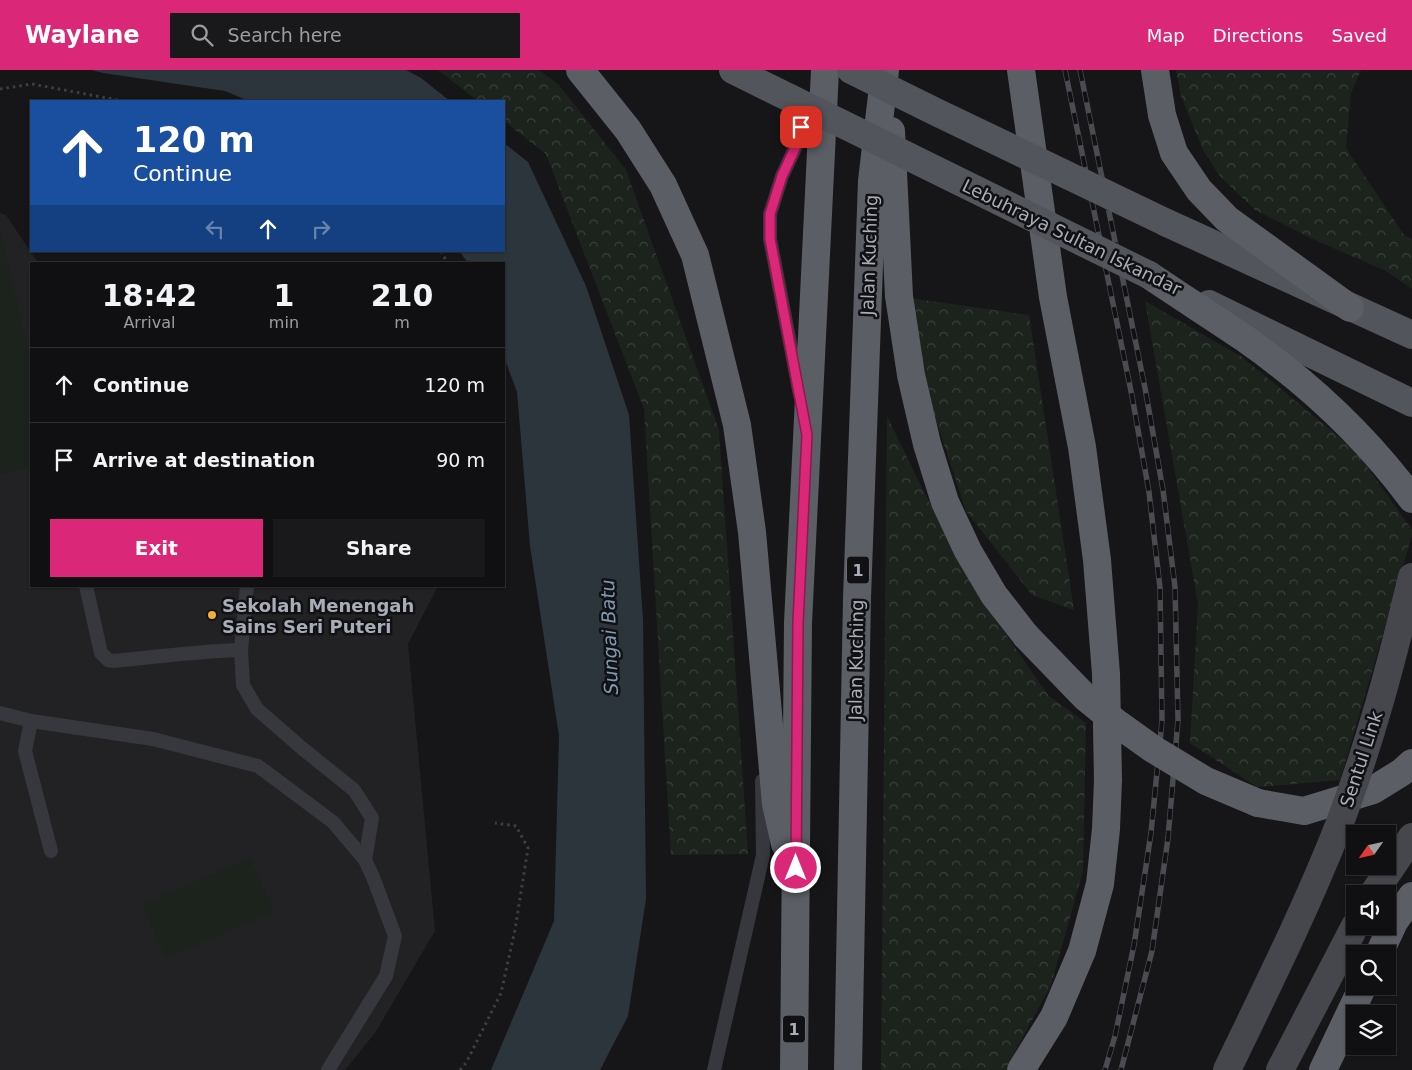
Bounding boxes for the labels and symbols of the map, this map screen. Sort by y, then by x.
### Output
pin [780,106,822,148]
street label: Lebuhraya Sultan Iskandar [959,175,1185,300]
street label: Jalan Kuching [856,194,882,317]
road number: 1 [847,556,869,584]
water label: Sungai Batu [596,579,622,695]
place label: Sekolah Menengah Sains Seri Puteri [222,595,414,637]
street label: Jalan Kuching [844,599,868,722]
marker: Sekolah Menengah Sains Seri Puteri [206,609,218,621]
street label: Sentul Link [1336,708,1387,810]
north arrow [1346,825,1396,875]
position arrow [769,841,821,893]
road number: 1 [783,1016,805,1042]

